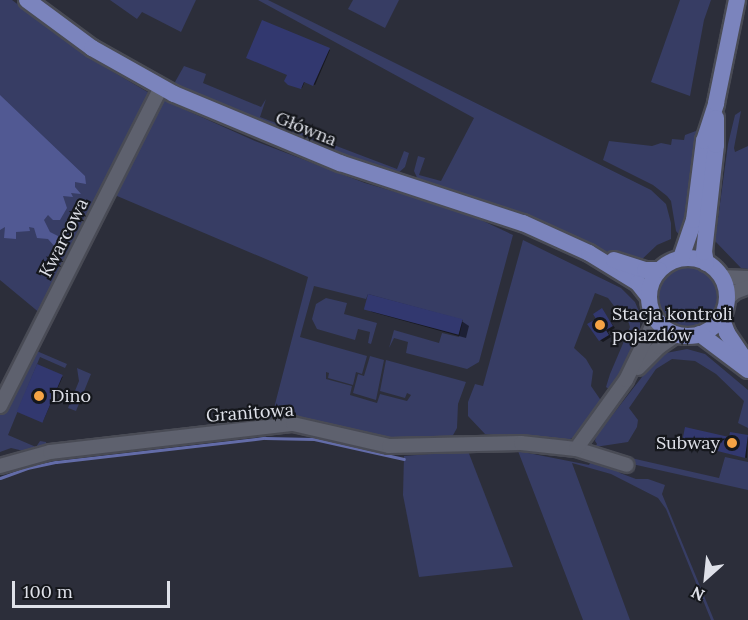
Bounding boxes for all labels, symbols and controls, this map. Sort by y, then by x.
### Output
street label: Główna [272,107,340,151]
street label: Kwarcowa [35,195,93,281]
place label: Stacja kontroli pojazdów [612,304,733,346]
marker: Stacja kontroli pojazdów [593,318,607,332]
place label: Dino [51,385,91,407]
marker: Dino [32,389,46,403]
street label: Granitowa [205,399,295,427]
place label: Subway [656,432,720,454]
marker: Subway [725,436,739,450]
north arrow [676,548,736,608]
scale bar [15,569,172,607]
text: 100 m [23,580,73,603]
text: N [688,582,708,606]

